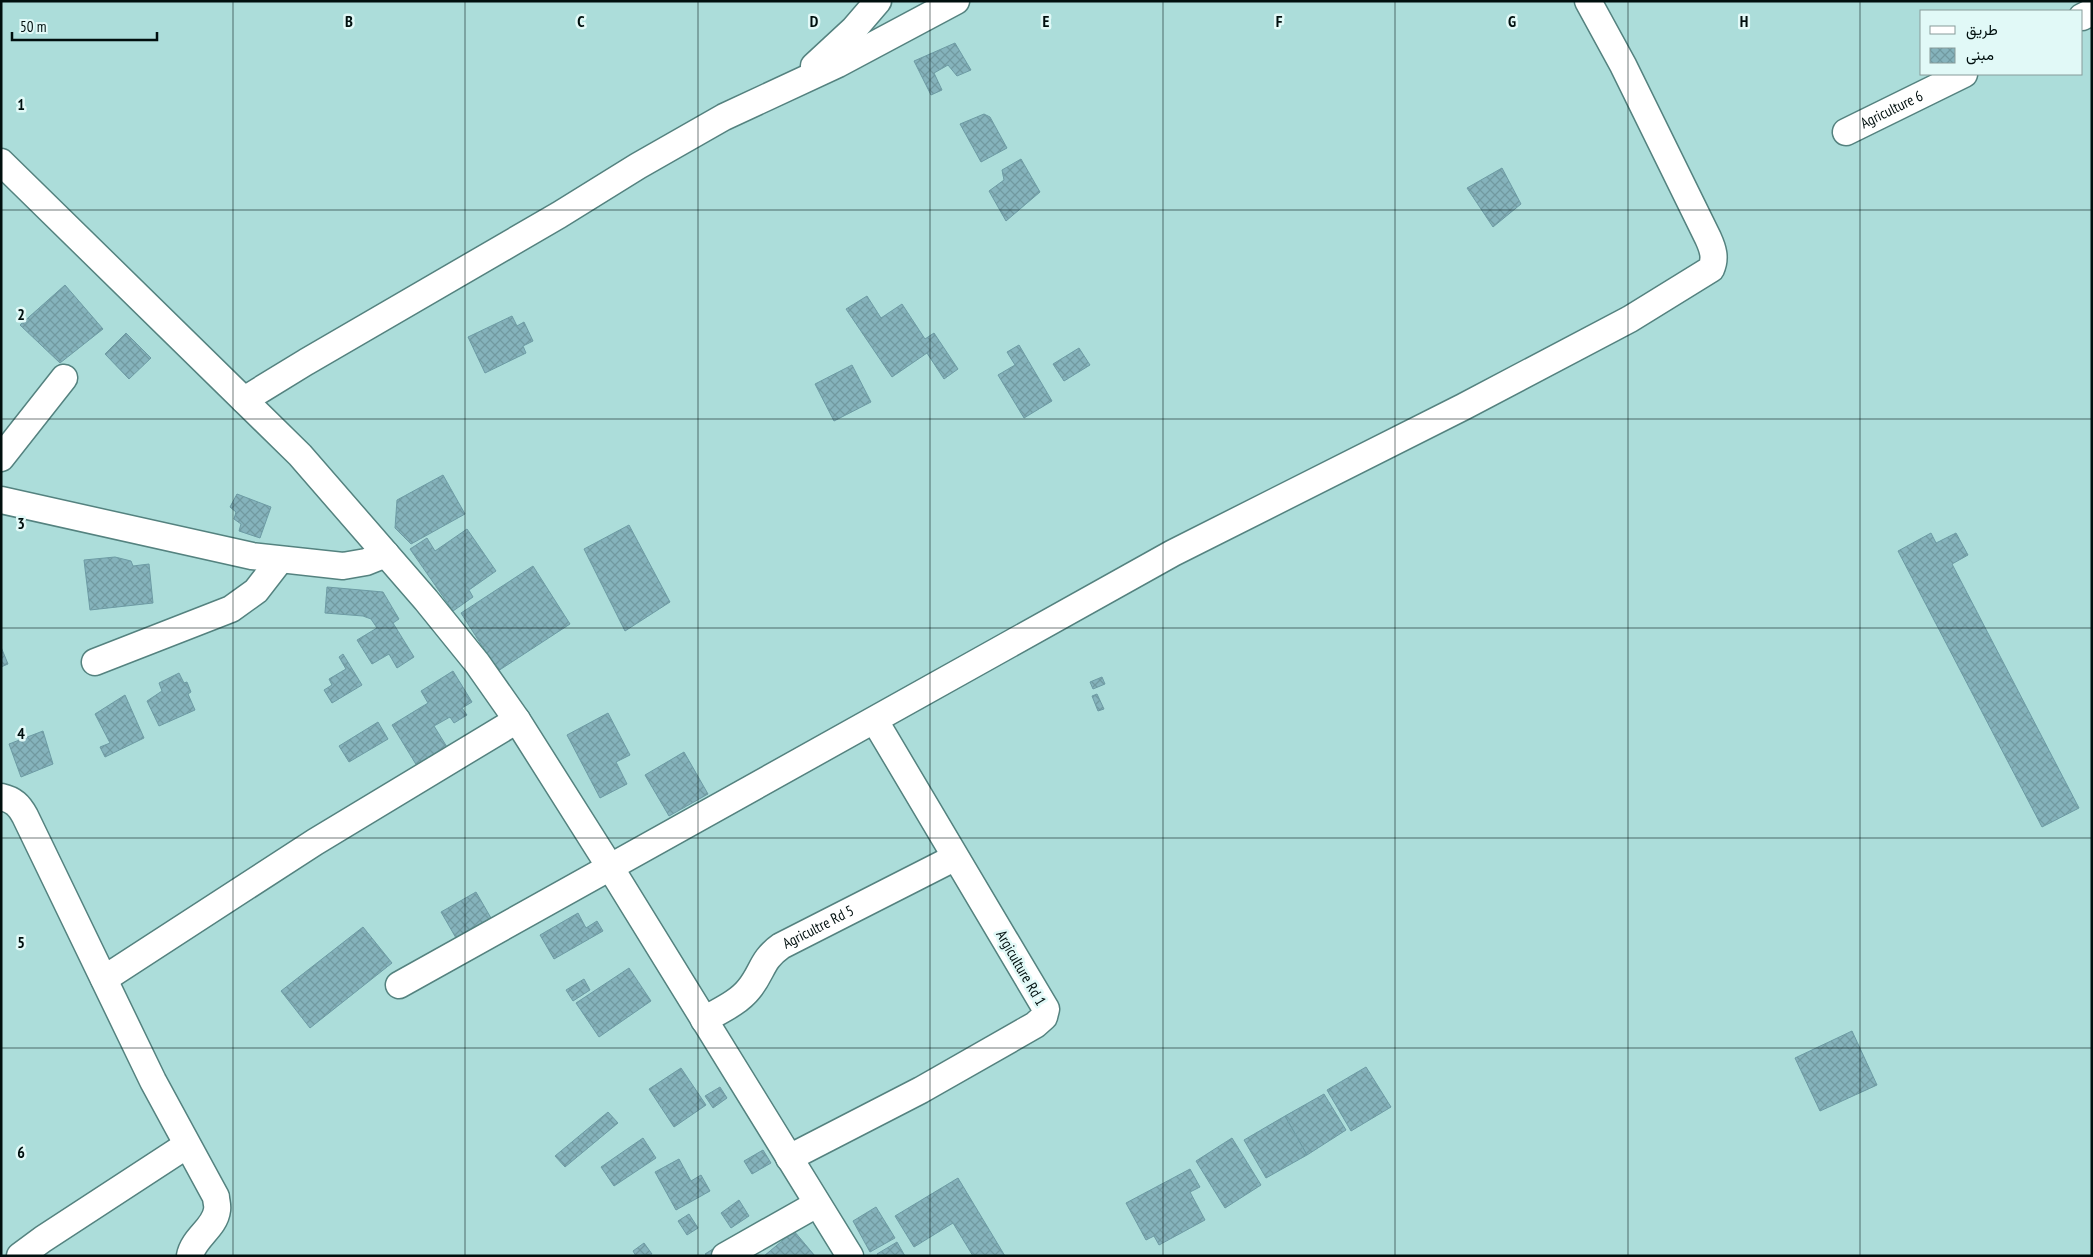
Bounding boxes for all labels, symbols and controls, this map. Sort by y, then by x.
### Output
scale bar [12,10,158,42]
legend [1920,10,2083,75]
text: B [345,11,353,31]
text: C [577,11,585,31]
text: D [810,11,819,31]
text: E [1043,11,1050,31]
text: F [1276,11,1283,31]
text: G [1508,11,1516,31]
text: H [1740,11,1748,31]
text: 50 m [20,17,46,36]
text: طريق [1966,20,1998,40]
text: مبنى [1966,45,1994,65]
street label: Agriculture 6 [1857,86,1926,132]
text: 1 [17,94,25,114]
text: 2 [17,304,25,324]
text: 3 [17,513,25,533]
text: 4 [17,723,25,743]
street label: Agricultre Rd 5 [779,901,857,953]
street label: Argiculture Rd 1 [992,927,1051,1009]
text: 5 [17,932,25,952]
text: 6 [17,1142,25,1162]

